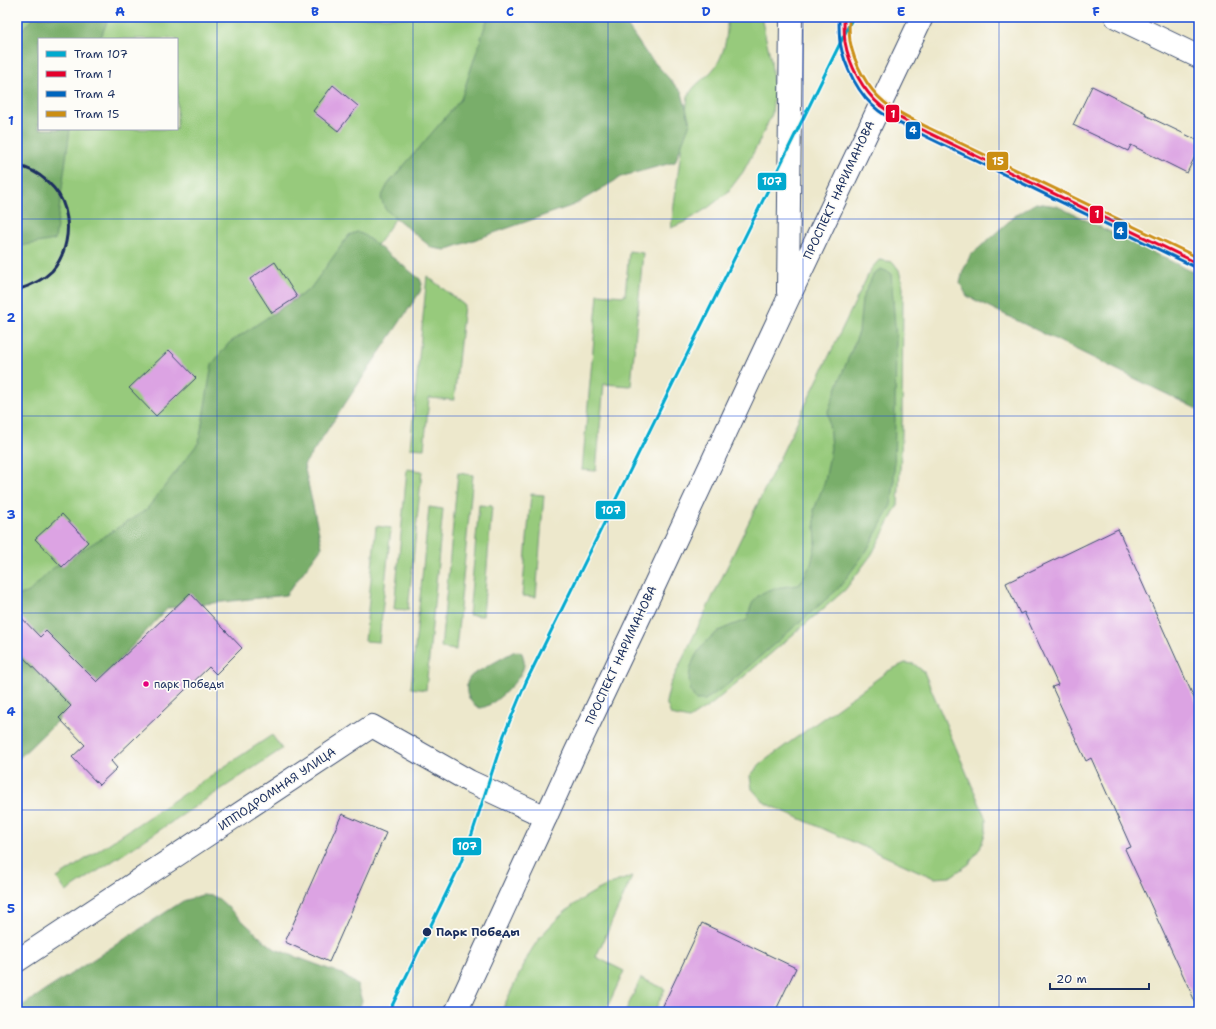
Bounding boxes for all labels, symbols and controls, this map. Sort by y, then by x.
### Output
text: A [115,3,125,20]
text: B [311,3,319,20]
text: C [506,3,514,20]
text: D [701,3,711,20]
text: E [897,3,906,20]
text: F [1092,3,1100,20]
legend [38,38,178,130]
text: Tram 107 [74,46,128,62]
text: Tram 1 [74,66,112,82]
text: Tram 4 [74,86,116,102]
line badge: 1 [885,104,900,123]
text: Tram 15 [74,106,119,122]
text: 1 [890,107,896,122]
text: 1 [8,112,14,129]
street label: ПРОСПЕКТ НАРИМАНОВА [800,118,878,262]
line badge: 4 [905,121,921,140]
text: 4 [909,123,917,138]
line badge: 15 [986,151,1009,171]
text: 15 [992,154,1004,169]
line badge: 107 [757,172,787,191]
text: 107 [762,174,782,189]
line badge: 1 [1089,205,1104,224]
text: 1 [1094,207,1100,222]
line badge: 4 [1113,221,1128,240]
text: 4 [1116,224,1124,239]
text: 2 [6,309,16,326]
line badge: 107 [595,500,626,520]
text: 107 [601,503,621,518]
text: 3 [6,506,16,523]
street label: ПРОСПЕКТ НАРИМАНОВА [582,583,660,727]
place label: парк Победы [154,677,224,692]
marker: парк Победы [141,679,151,689]
text: 4 [6,703,16,720]
street label: ИППОДРОМНАЯ УЛИЦА [215,743,339,834]
line badge: 107 [452,837,482,856]
text: 107 [457,839,477,854]
text: 5 [7,900,15,917]
place label: Парк Победы [436,924,520,940]
marker: Парк Победы [421,926,433,938]
scale bar [1050,965,1149,991]
text: 20 m [1056,971,1087,987]

